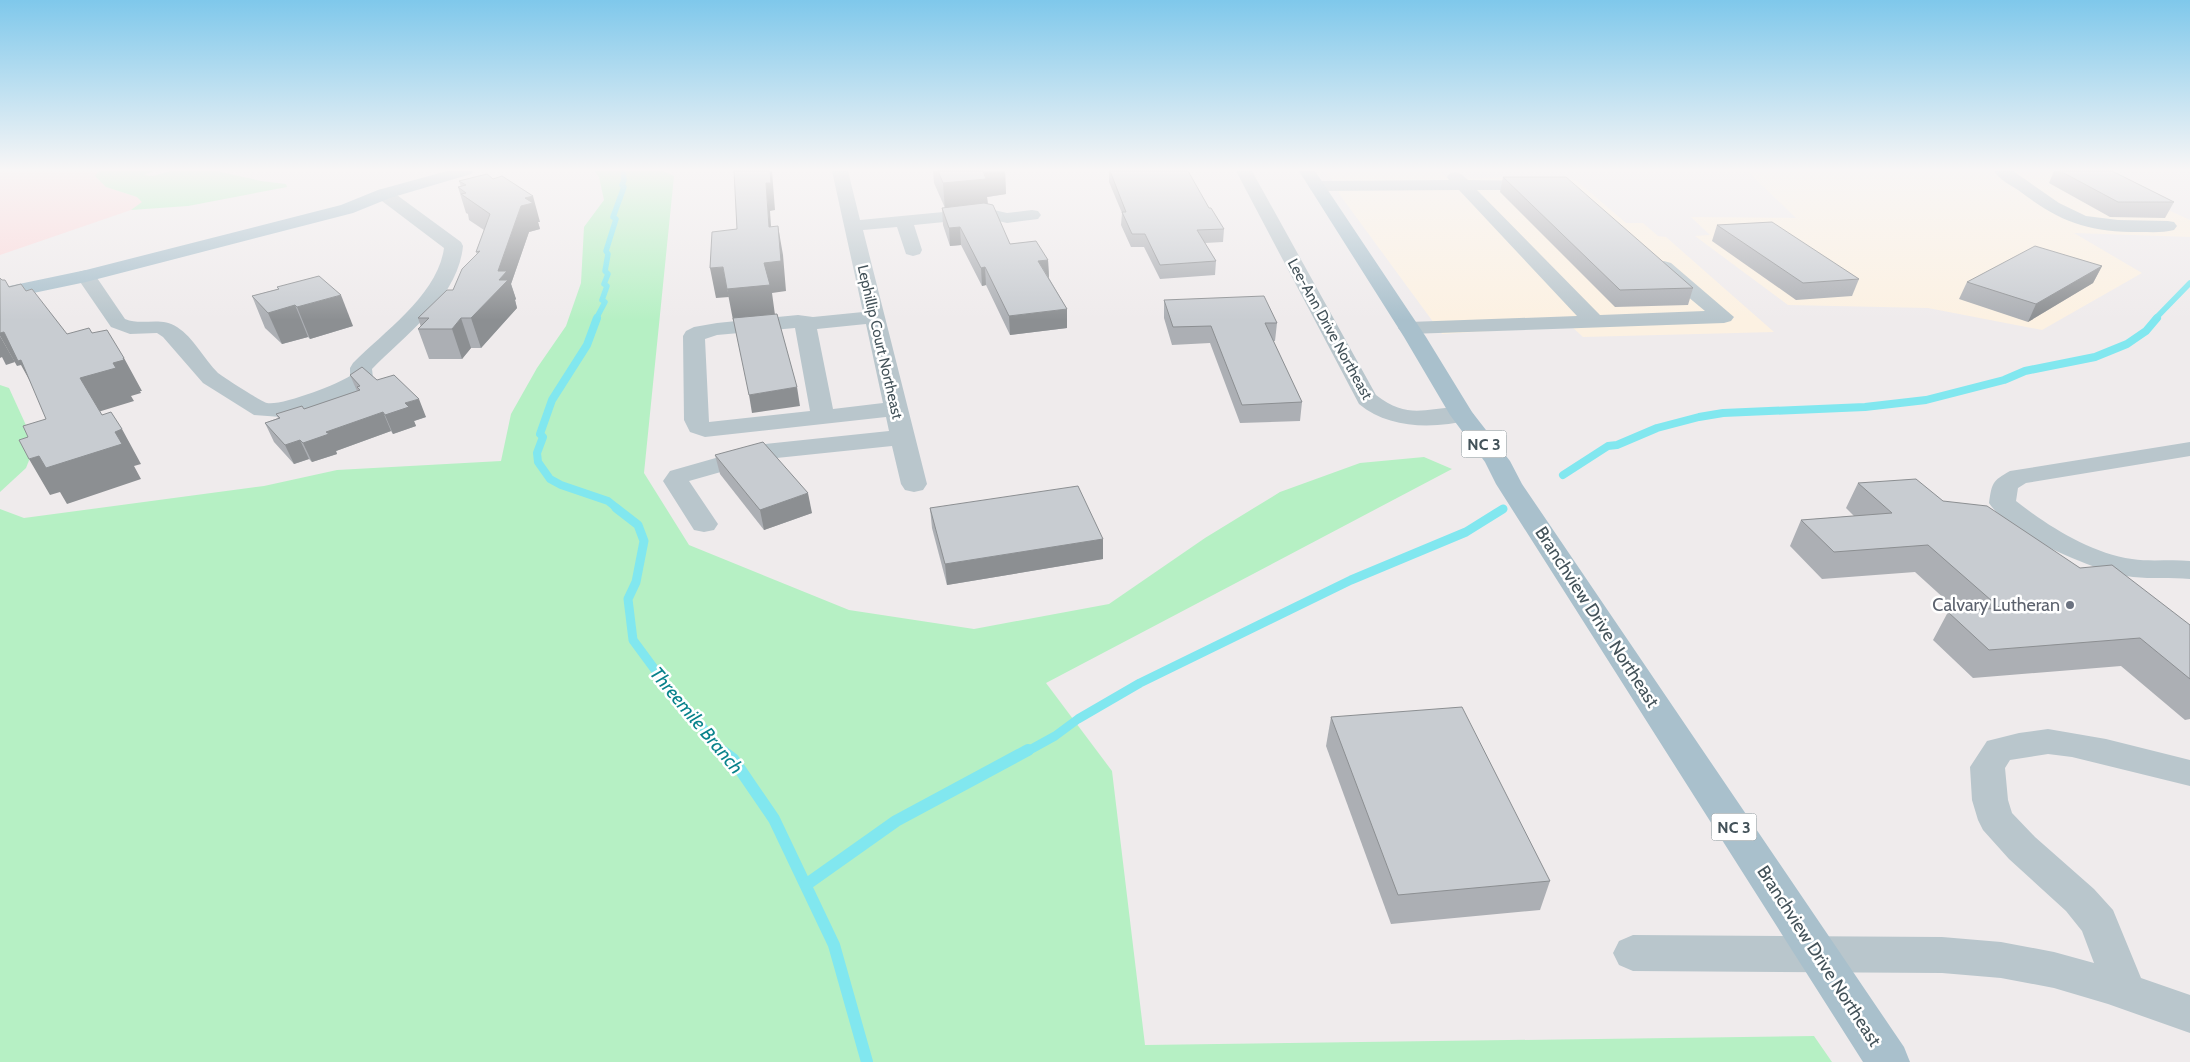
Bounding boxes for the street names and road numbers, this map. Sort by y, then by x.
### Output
street label: Lee-Ann Drive Northeast [1284,255,1376,403]
street label: Lephillip Court Northeast [853,263,907,421]
road number: NC 3 [1462,430,1506,458]
street label: Branchview Drive Northeast [1530,522,1664,712]
road number: NC 3 [1712,814,1756,840]
street label: Branchview Drive Northeast [1752,861,1886,1051]

